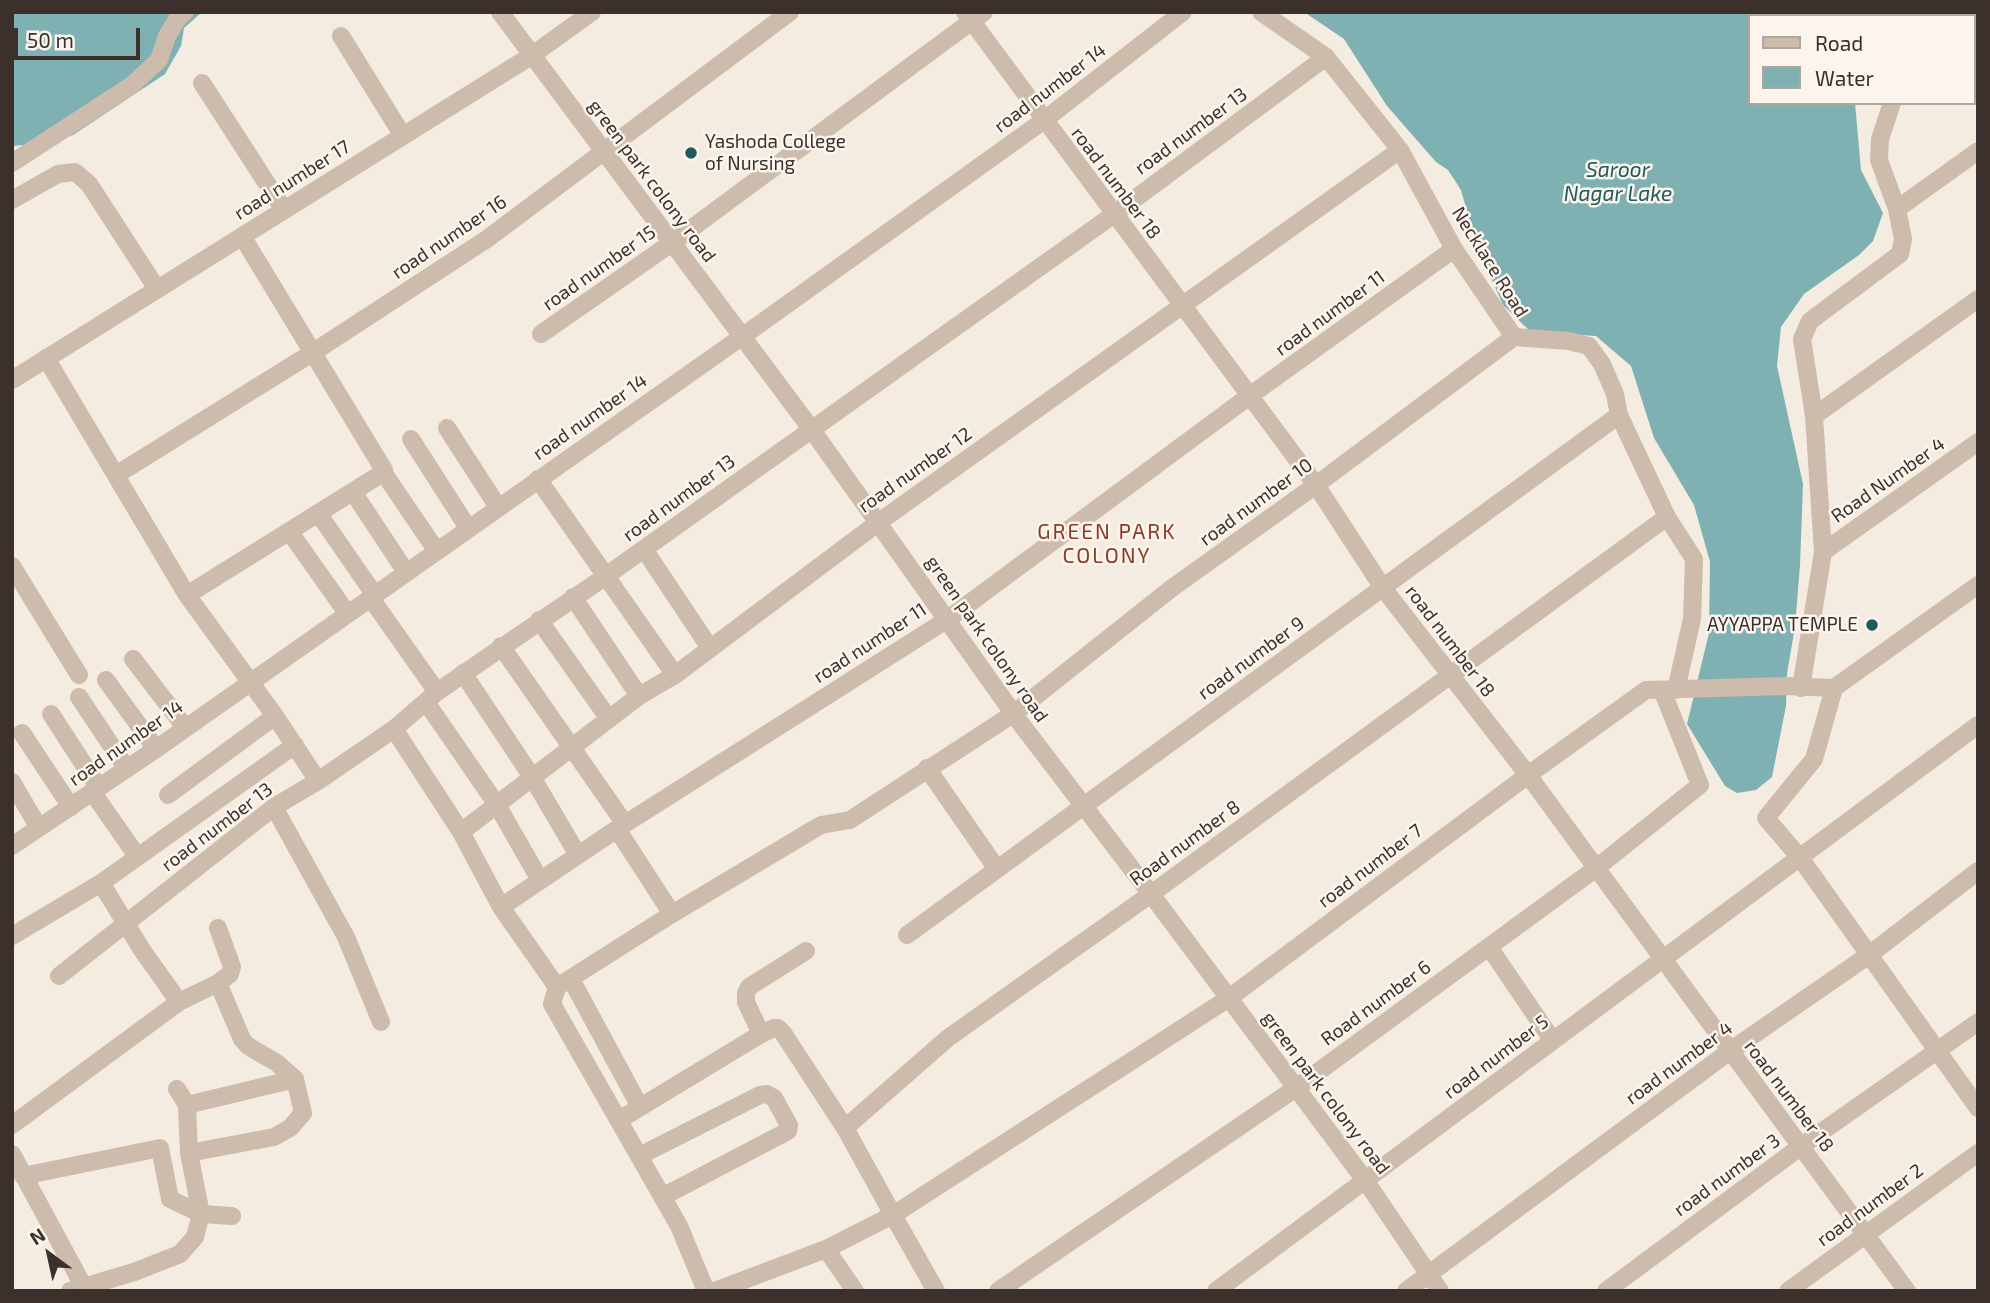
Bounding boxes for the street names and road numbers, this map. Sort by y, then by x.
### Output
street label: road number 14 [989,38,1111,138]
street label: road number 13 [1130,83,1252,179]
street label: green park colony road [583,95,721,267]
street label: road number 18 [1067,123,1165,243]
street label: road number 17 [230,135,354,225]
street label: road number 16 [387,190,511,284]
street label: Necklace Road [1447,203,1533,321]
street label: road number 15 [538,221,660,315]
street label: road number 11 [1271,265,1389,361]
street label: road number 14 [528,369,652,465]
street label: road number 12 [854,422,976,518]
street label: Road Number 4 [1827,432,1949,528]
street label: road number 13 [618,450,740,546]
street label: road number 10 [1195,453,1317,551]
street label: green park colony road [921,551,1053,727]
street label: road number 18 [1401,581,1499,701]
street label: road number 11 [809,598,931,688]
street label: road number 9 [1193,612,1309,704]
street label: road number 14 [64,695,188,791]
street label: road number 13 [157,778,277,876]
street label: Road number 8 [1125,795,1245,891]
street label: road number 7 [1313,819,1427,913]
street label: Road number 6 [1317,955,1435,1051]
street label: green park colony road [1257,1007,1395,1179]
street label: road number 5 [1439,1010,1553,1104]
street label: road number 4 [1621,1017,1737,1109]
street label: road number 18 [1740,1036,1838,1156]
street label: road number 3 [1669,1129,1785,1221]
street label: road number 2 [1812,1159,1928,1251]

